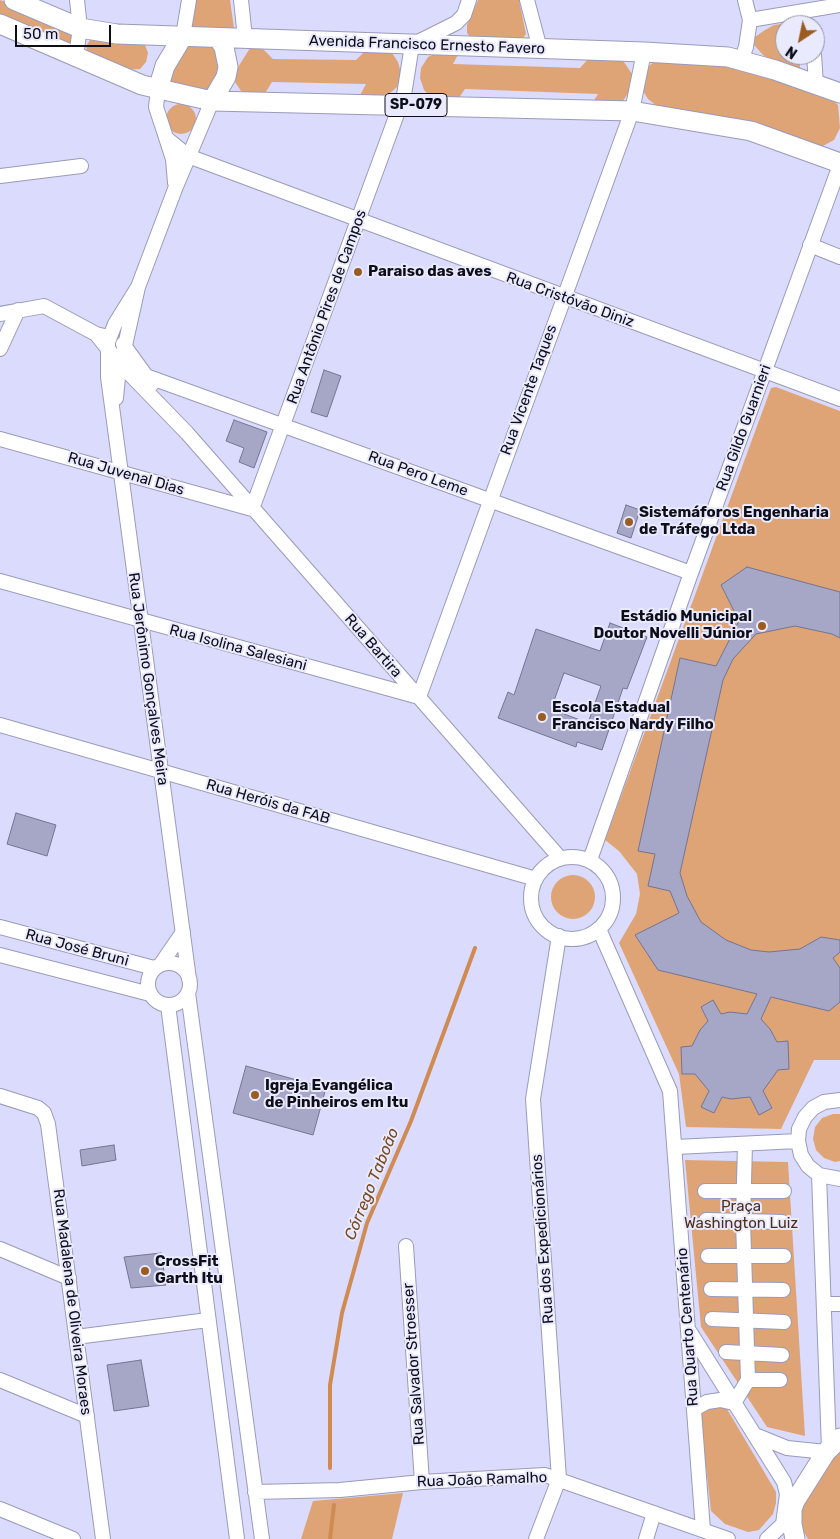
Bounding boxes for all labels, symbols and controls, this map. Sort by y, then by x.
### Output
scale bar [18,15,114,47]
north arrow [775,15,825,65]
text: 50 m [23,25,58,43]
street label: Avenida Francisco Ernesto Favero [309,32,545,58]
text: N [783,42,801,62]
road number: SP-079 [385,94,447,116]
street label: Rua Antônio Pires de Campos [283,207,371,407]
place label: Paraiso das aves [368,263,492,281]
marker: Paraiso das aves [352,266,364,278]
street label: Rua Cristóvão Diniz [504,268,636,332]
street label: Rua Vicente Taques [497,322,561,458]
street label: Rua Gildo Guarnieri [713,362,775,494]
street label: Rua Pero Leme [366,448,470,500]
street label: Rua Juvenal Dias [66,449,186,499]
place label: Sistemáforos Engenharia de Tráfego Ltda [639,504,829,539]
marker: Sistemáforos Engenharia de Tráfego Ltda [623,516,635,528]
street label: Rua Jerônimo Gonçalves Meira [124,571,172,787]
place label: Estádio Municipal Doutor Novelli Júnior [593,608,752,643]
street label: Rua Bartira [341,611,405,681]
marker: Estádio Municipal Doutor Novelli Júnior [756,620,768,632]
street label: Rua Isolina Salesiani [167,621,309,675]
place label: Escola Estadual Francisco Nardy Filho [552,699,714,734]
marker: Escola Estadual Francisco Nardy Filho [536,711,548,723]
street label: Rua Heróis da FAB [204,776,332,828]
street label: Rua José Bruni [23,926,131,970]
place label: Igreja Evangélica de Pinheiros em Itu [265,1077,408,1112]
marker: Igreja Evangélica de Pinheiros em Itu [249,1089,261,1101]
water label: Córrego Taboão [341,1125,403,1243]
street label: Rua dos Expedicionários [528,1153,558,1325]
street label: Rua Madalena de Oliveira Moraes [49,1188,95,1416]
park label: Praça Washington Luiz [684,1198,798,1233]
street label: Rua Quarto Centenário [673,1247,703,1407]
place label: CrossFit Garth Itu [155,1253,223,1288]
marker: CrossFit Garth Itu [139,1265,151,1277]
street label: Rua Salvador Stroesser [399,1282,429,1446]
street label: Rua João Ramalho [416,1469,548,1491]

